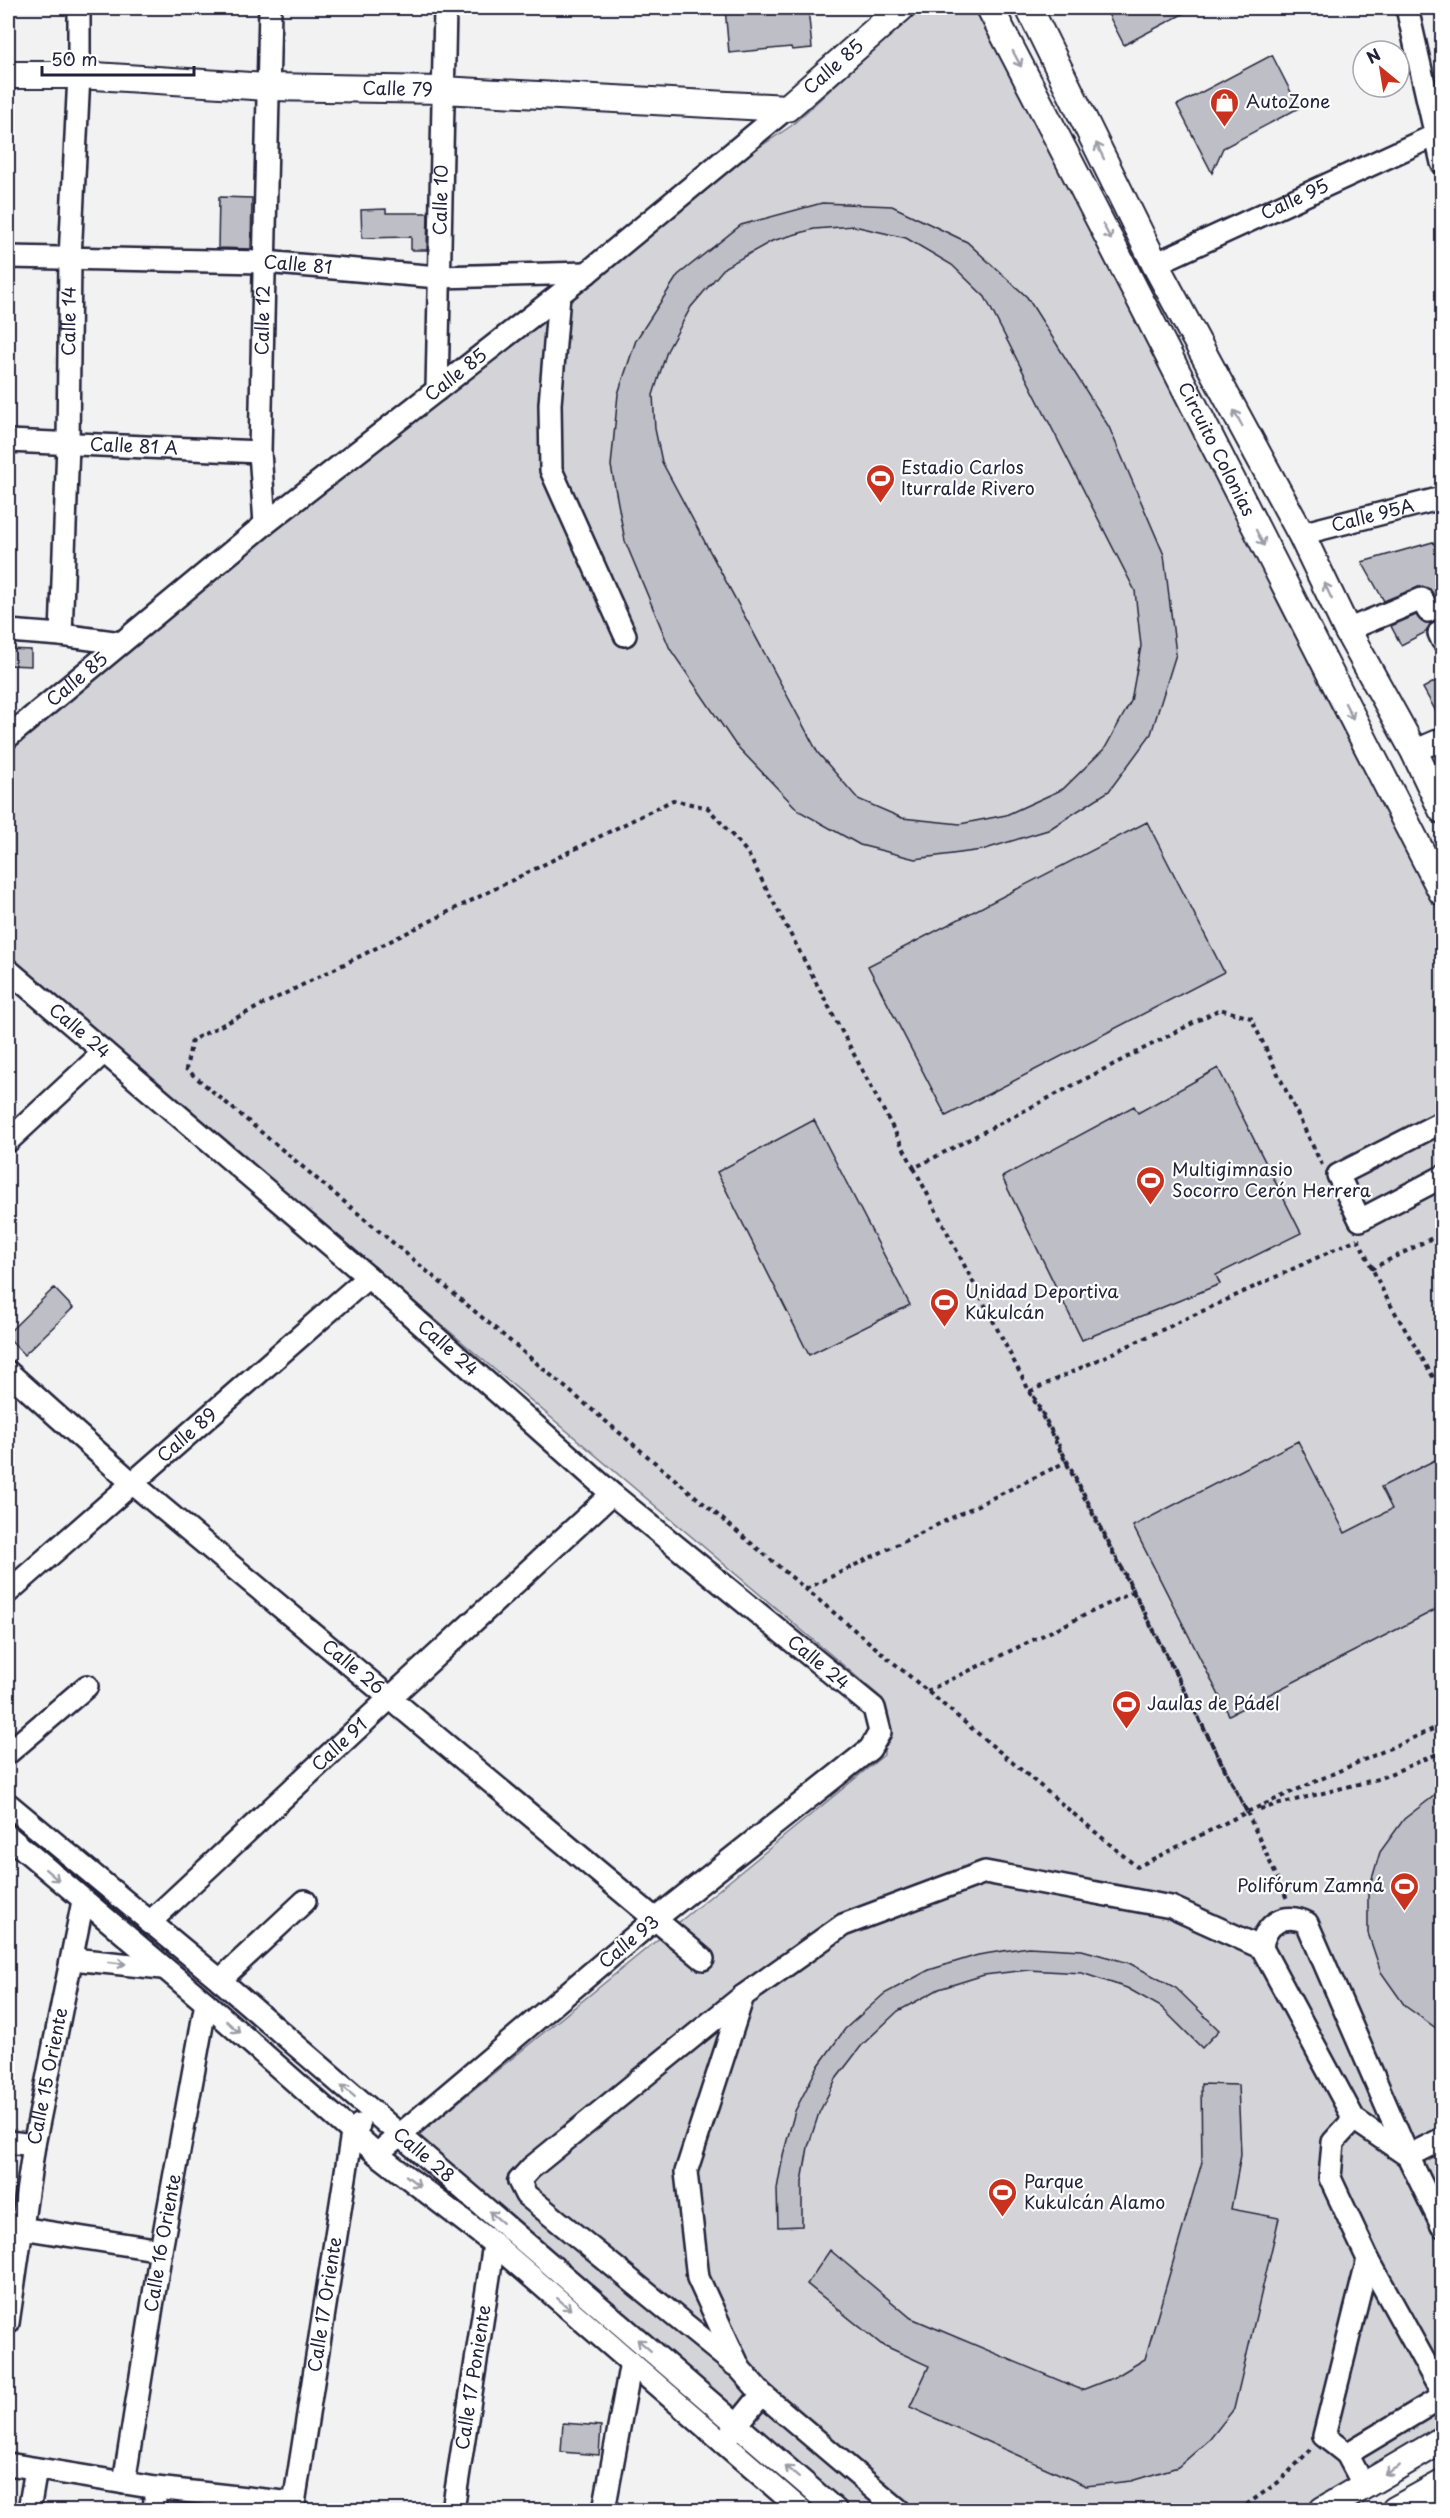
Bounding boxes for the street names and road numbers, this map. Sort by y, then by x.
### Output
street label: Calle 85 [796,32,869,100]
street label: Calle 79 [362,74,433,102]
street label: Calle 10 [425,164,454,236]
street label: Calle 95 [1256,171,1333,226]
street label: Calle 81 [263,247,333,280]
street label: Calle 12 [247,285,276,356]
street label: Calle 14 [54,286,82,356]
street label: Calle 85 [418,341,492,407]
street label: Circuito Colonias [1172,377,1263,521]
street label: Calle 81 A [89,430,179,460]
street label: Calle 95A [1328,491,1417,538]
street label: Calle 85 [40,645,113,712]
street label: Calle 24 [44,996,117,1064]
street label: Calle 24 [412,1312,485,1381]
street label: Calle 89 [150,1400,222,1468]
street label: Calle 24 [782,1628,856,1695]
street label: Calle 26 [317,1632,391,1700]
street label: Calle 91 [305,1711,373,1777]
street label: Calle 93 [592,1908,664,1974]
street label: Calle 15 Oriente [19,2005,73,2147]
street label: Calle 28 [388,2120,461,2188]
street label: Calle 16 Oriente [136,2171,187,2314]
street label: Calle 17 Oriente [300,2235,348,2374]
street label: Calle 17 Poniente [447,2303,496,2452]

